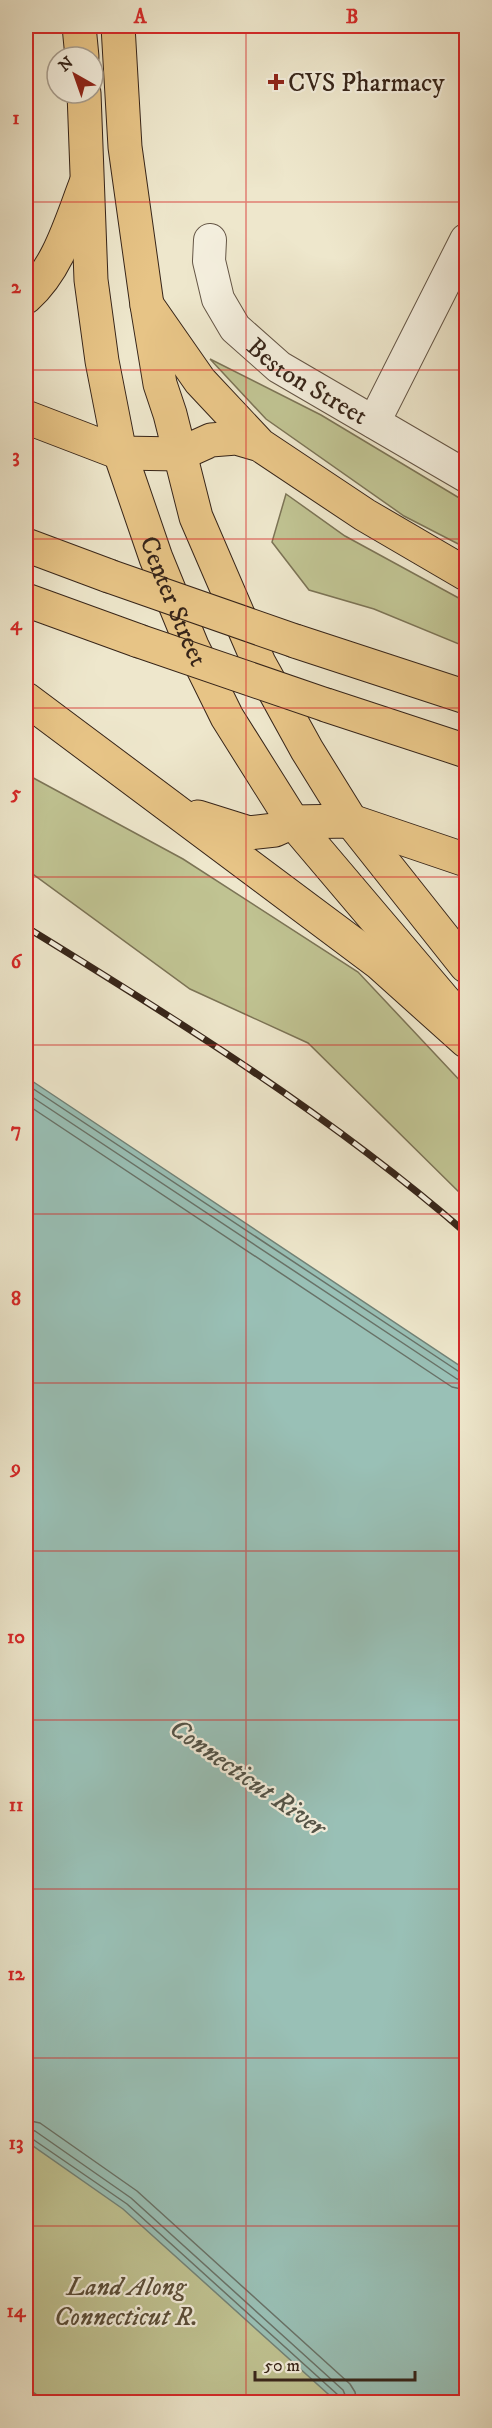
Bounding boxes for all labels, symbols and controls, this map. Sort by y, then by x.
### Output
text: A [133,5,148,30]
text: B [346,5,358,30]
north arrow [45,45,105,105]
text: N [55,52,77,76]
place label: CVS Pharmacy [288,67,445,100]
marker: CVS Pharmacy [269,75,283,89]
text: 1 [12,106,20,131]
text: 2 [11,275,22,300]
street label: Beston Street [239,331,373,433]
text: 3 [12,444,20,469]
street label: Center Street [132,532,214,672]
text: 4 [10,612,23,637]
text: 5 [10,781,21,806]
text: 6 [11,950,23,975]
text: 7 [11,1118,21,1143]
text: 8 [11,1287,21,1312]
text: 9 [9,1456,21,1481]
text: 10 [7,1625,25,1650]
water label: Connecticut River [163,1711,334,1846]
text: 11 [9,1793,23,1818]
text: 12 [7,1962,26,1987]
text: 13 [9,2131,23,2156]
park label: Land Along Connecticut R. [54,2271,198,2334]
text: 14 [7,2299,27,2324]
scale bar [255,2344,416,2382]
text: 50 m [264,2355,300,2377]

